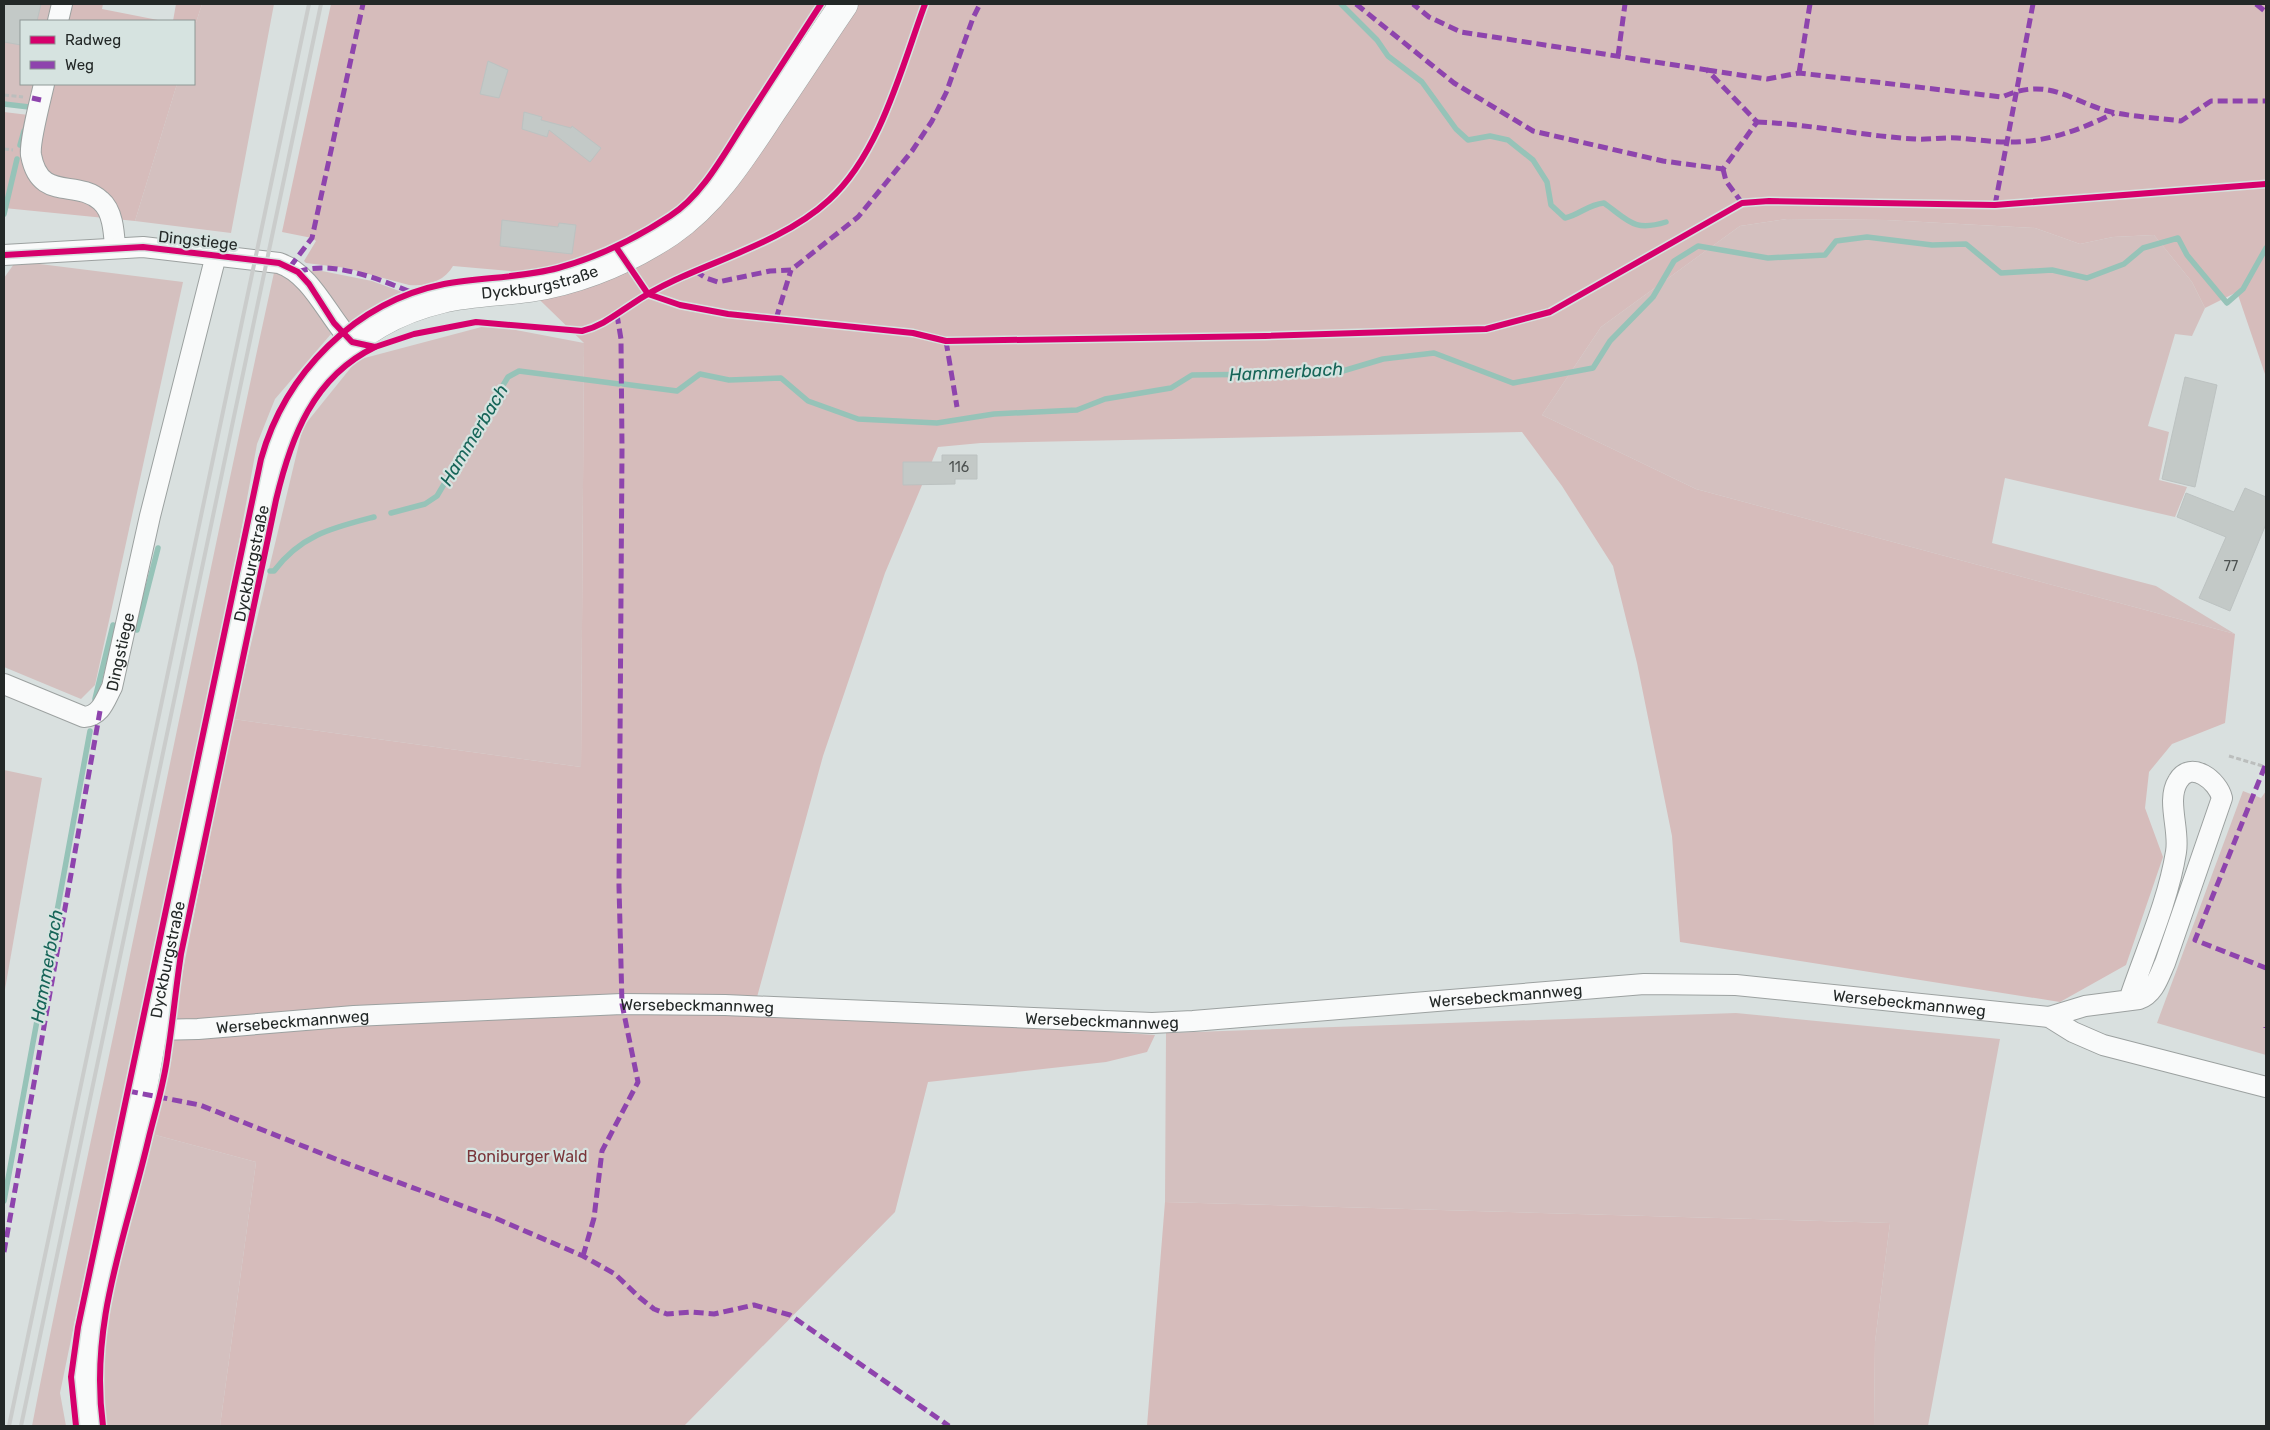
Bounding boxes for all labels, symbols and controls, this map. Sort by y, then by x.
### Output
legend [20,20,195,85]
text: Radweg [65,31,121,49]
text: Weg [65,56,94,74]
street label: Dingstiege [157,227,239,254]
street label: Dyckburgstraße [480,261,601,303]
water label: Hammerbach [1228,358,1344,386]
water label: Hammerbach [435,380,513,490]
house number: 116 [949,459,969,476]
street label: Dyckburgstraße [230,503,273,624]
house number: 77 [2224,558,2238,575]
street label: Dingstiege [102,611,138,693]
street label: Dyckburgstraße [146,899,189,1020]
water label: Hammerbach [26,908,68,1024]
street label: Wersebeckmannweg [1428,980,1583,1012]
street label: Wersebeckmannweg [1832,986,1987,1020]
street label: Wersebeckmannweg [620,995,774,1017]
street label: Wersebeckmannweg [215,1006,370,1037]
street label: Wersebeckmannweg [1025,1009,1179,1033]
park label: Boniburger Wald [466,1147,588,1166]

